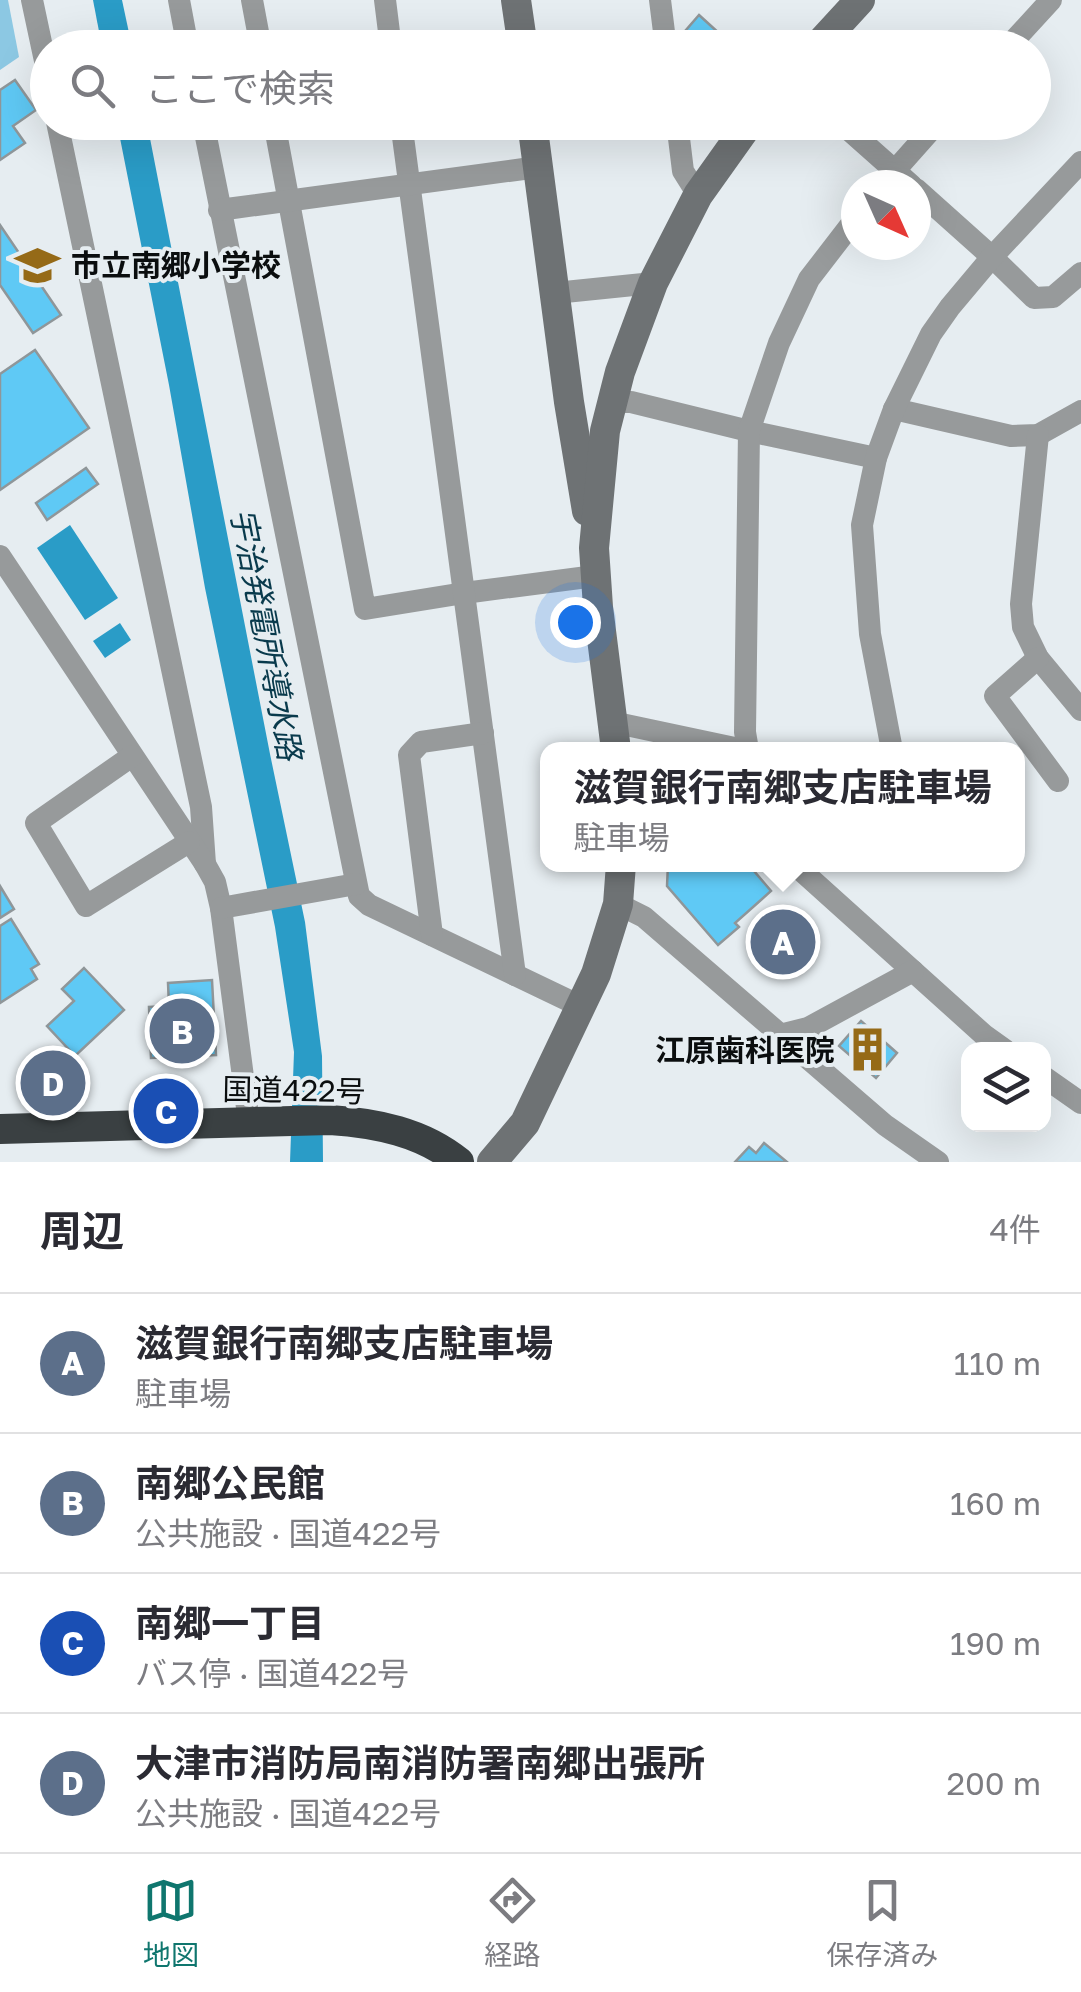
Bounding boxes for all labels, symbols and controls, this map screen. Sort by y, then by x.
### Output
search box [30,30,1051,140]
icon: search [65,58,120,113]
text: ここで検索 [145,65,335,110]
north arrow [841,170,931,260]
school or university icon: 市立南郷小学校 [14,241,62,289]
place label: 市立南郷小学校 [71,247,281,283]
water label: 宇治発電所導水路 [224,505,311,766]
your location [550,597,601,648]
popup [540,742,1025,872]
text: 滋賀銀行南郷支店駐車場 [573,764,992,809]
text: 駐車場 [573,818,670,856]
pin: A [750,904,816,980]
pin: B [150,994,214,1068]
building icon: 江原歯科医院 [844,1026,892,1074]
place label: 江原歯科医院 [655,1032,835,1068]
map controls [961,1042,1051,1132]
button: layers [961,1042,1051,1132]
pin: D [20,1046,86,1120]
street label: 国道422号 [222,1071,366,1109]
pin: C [134,1074,198,1148]
text: 周辺 [40,1205,124,1255]
text: 4件 [989,1210,1041,1248]
text: 滋賀銀行南郷支店駐車場 [135,1320,553,1365]
text: A [61,1344,84,1382]
text: 110 m [954,1344,1041,1382]
text: 駐車場 [135,1374,231,1412]
text: 南郷公民館 [135,1460,325,1505]
text: B [61,1484,84,1522]
text: 160 m [950,1484,1041,1522]
text: 公共施設 · 国道422号 [135,1514,441,1552]
text: 南郷一丁目 [135,1600,325,1645]
text: C [61,1624,84,1662]
text: 190 m [950,1624,1041,1662]
text: バス停 · 国道422号 [135,1654,409,1692]
text: 大津市消防局南消防署南郷出張所 [135,1740,705,1785]
text: D [61,1764,84,1802]
text: 200 m [946,1764,1041,1802]
text: 公共施設 · 国道422号 [135,1794,441,1832]
tab: 地図 [143,1873,199,1973]
tab: 経路 [484,1873,540,1973]
tab: 保存済み [826,1873,938,1973]

